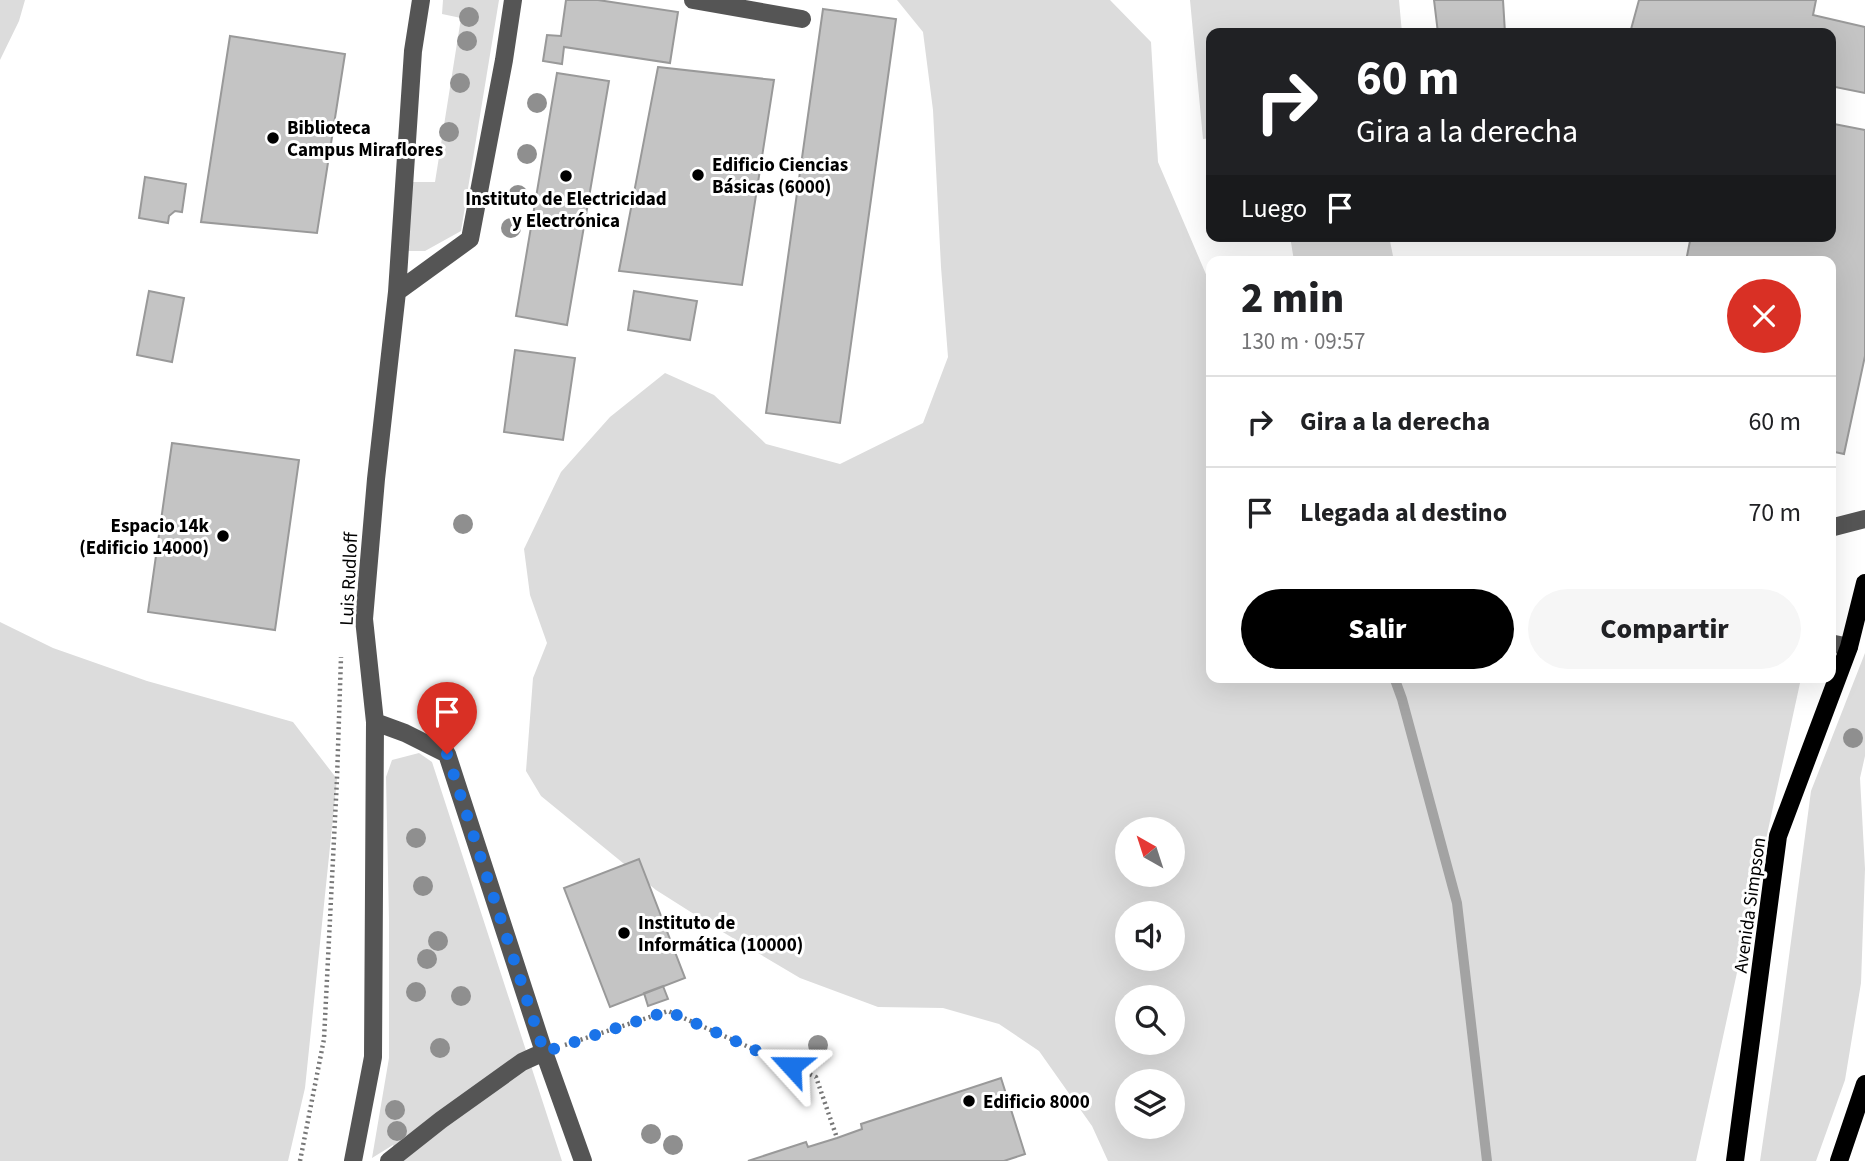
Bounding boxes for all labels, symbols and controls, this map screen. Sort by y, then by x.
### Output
text: 60 m [1356,44,1460,114]
icon: right [1241,56,1332,147]
text: Gira a la derecha [1356,109,1578,155]
place label: Biblioteca Campus Miraflores [287,115,443,164]
marker: Biblioteca Campus Miraflores [265,130,281,146]
place label: Edificio Ciencias Básicas (6000) [712,152,848,201]
marker: Edificio Ciencias Básicas (6000) [690,167,706,183]
marker: Instituto de Electricidad y Electrónica [558,168,574,184]
place label: Instituto de Electricidad y Electrónica [465,186,667,235]
icon: arrive [1321,189,1359,227]
text: Luego [1241,190,1307,227]
text: 2 min [1241,269,1344,329]
button: close [1727,279,1801,353]
text: 130 m · 09:57 [1241,325,1365,358]
icon: right [1241,403,1279,441]
text: Gira a la derecha [1300,403,1490,440]
text: 60 m [1748,403,1801,440]
icon: arrive [1241,494,1279,532]
text: Llegada al destino [1300,494,1507,531]
text: 70 m [1748,494,1801,531]
place label: Espacio 14k (Edificio 14000) [79,513,210,562]
marker: Espacio 14k (Edificio 14000) [215,528,231,544]
street label: Luis Rudloff [334,531,365,627]
button: Salir [1241,589,1514,669]
button: Compartir [1528,589,1801,669]
pin [417,682,477,754]
icon: arrive [428,693,466,731]
north arrow [1115,817,1185,887]
map controls [1115,817,1185,1139]
street label: Avenida Simpson [1728,835,1773,975]
button: sound [1115,901,1185,971]
place label: Instituto de Informática (10000) [638,910,803,959]
marker: Instituto de Informática (10000) [616,925,632,941]
button: search [1115,985,1185,1055]
position arrow [754,1029,828,1103]
button: layers [1115,1069,1185,1139]
place label: Edificio 8000 [983,1089,1090,1116]
marker: Edificio 8000 [961,1093,977,1109]

